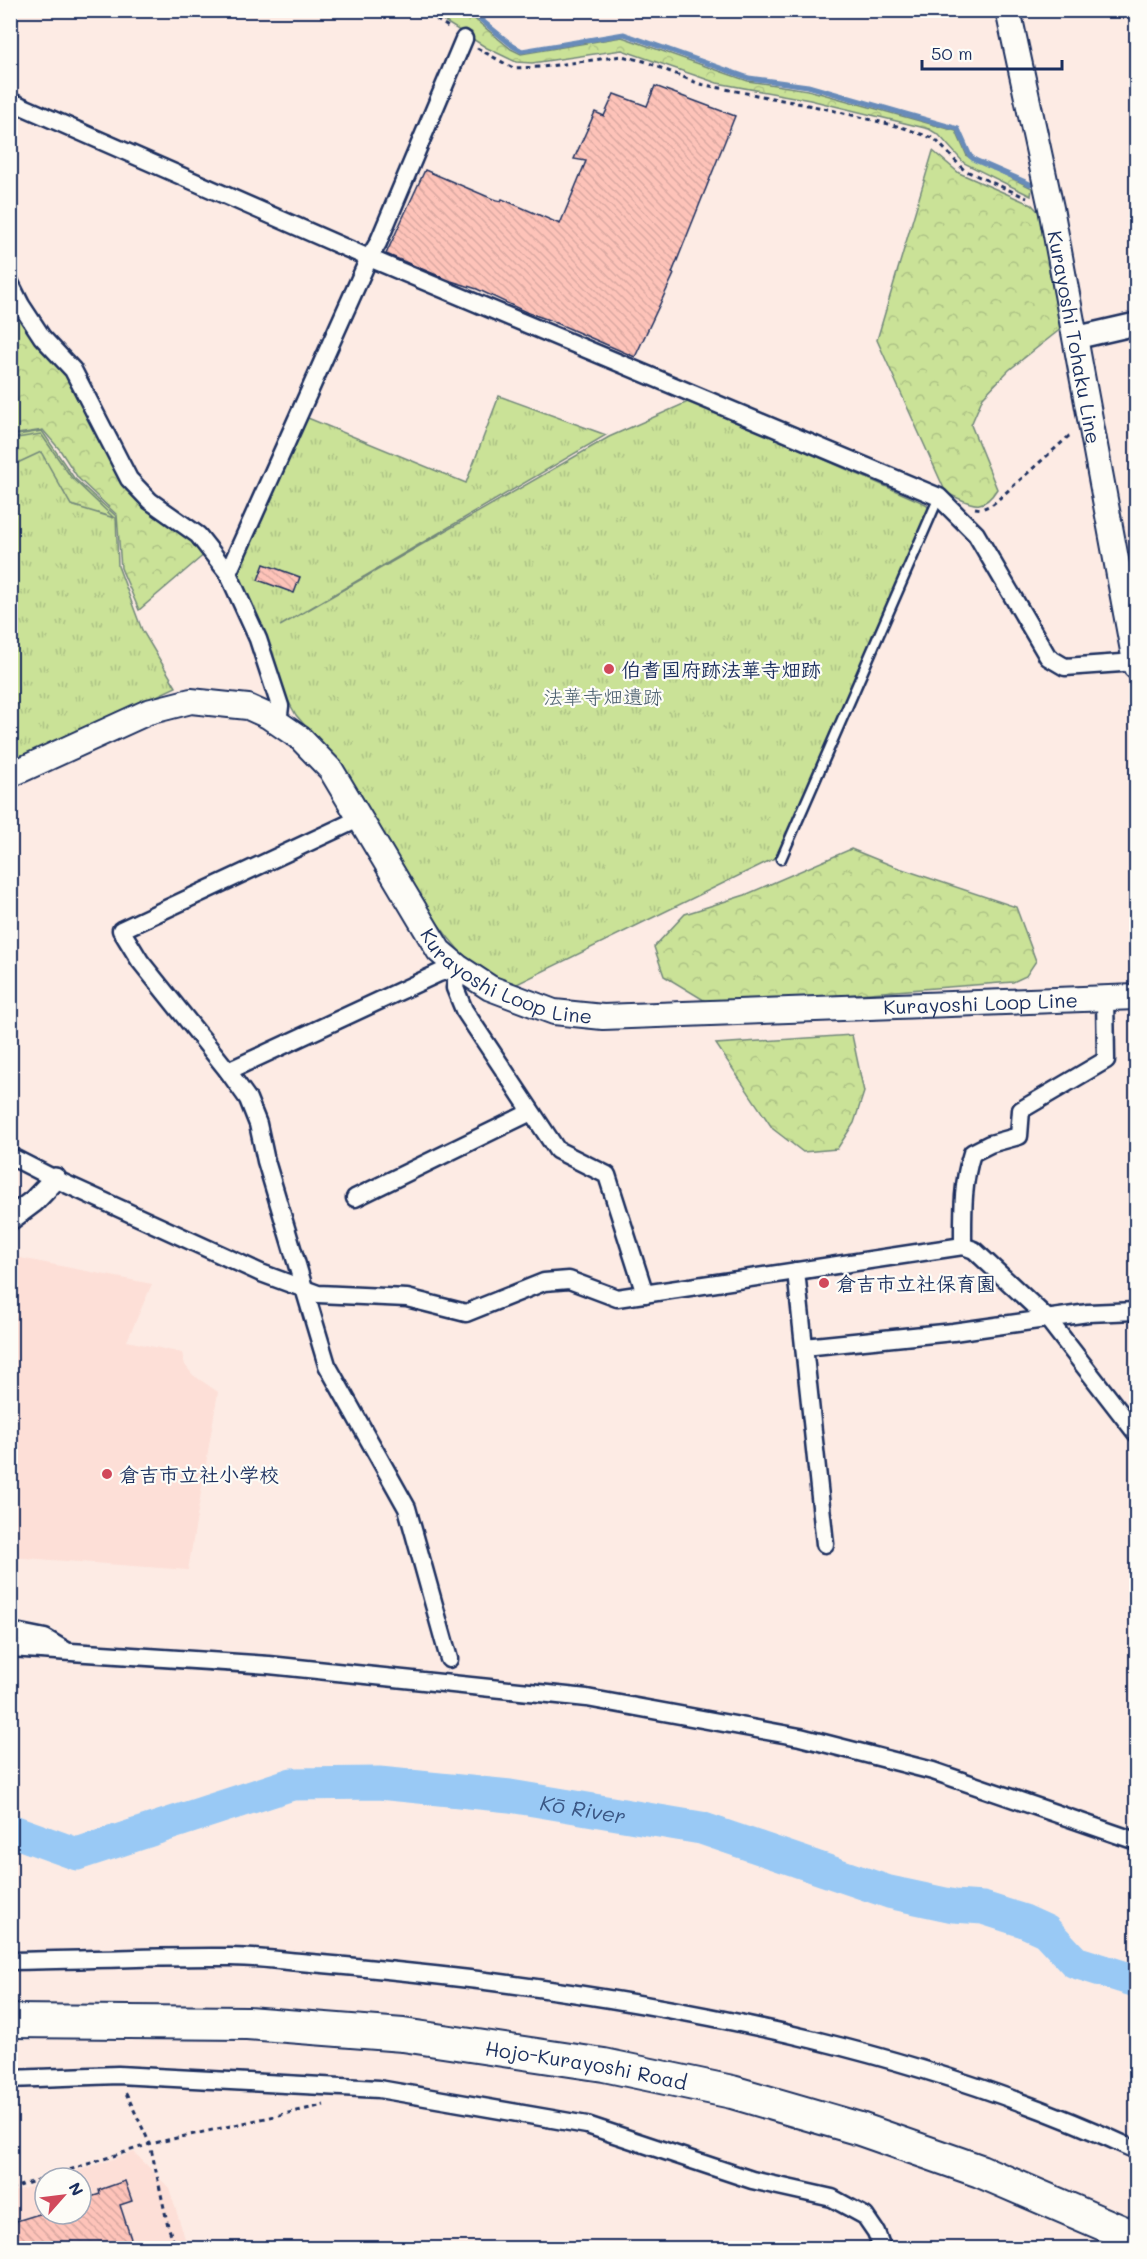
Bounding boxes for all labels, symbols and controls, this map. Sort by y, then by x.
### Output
scale bar [922,33,1062,71]
text: 50 m [931,41,973,65]
street label: Kurayoshi Tohaku Line [1042,228,1107,446]
place label: 伯耆国府跡法華寺畑跡 [621,656,821,682]
marker: 伯耆国府跡法華寺畑跡 [602,662,616,676]
park label: 法華寺畑遺跡 [543,683,663,709]
street label: Kurayoshi Loop Line [415,923,593,1029]
street label: Kurayoshi Loop Line [883,986,1078,1019]
place label: 倉吉市立社保育園 [836,1270,996,1296]
marker: 倉吉市立社保育園 [817,1276,831,1290]
place label: 倉吉市立社小学校 [119,1461,279,1487]
marker: 倉吉市立社小学校 [100,1467,114,1481]
water label: Kō River [538,1788,628,1829]
street label: Hojo-Kurayoshi Road [483,2034,689,2095]
north arrow [33,2166,93,2226]
text: N [65,2178,89,2199]

